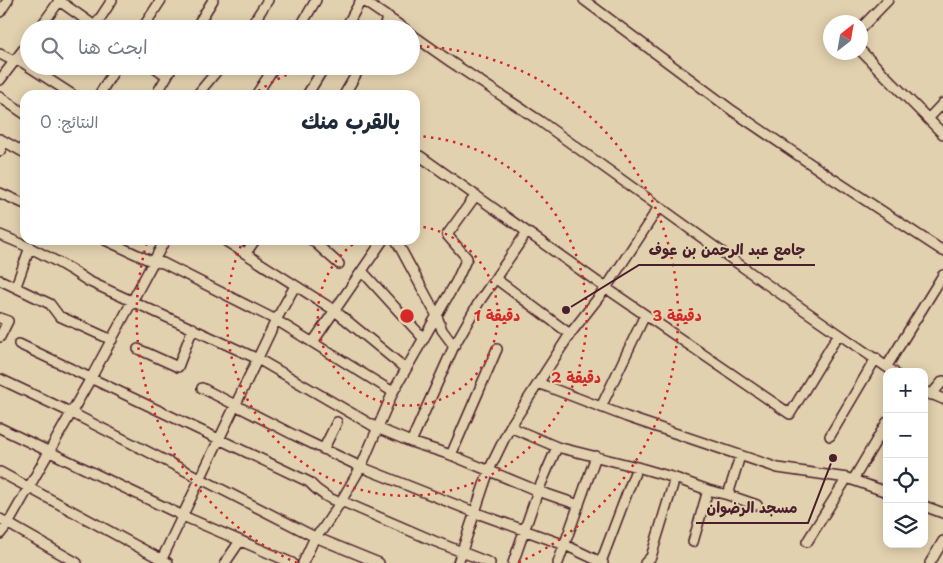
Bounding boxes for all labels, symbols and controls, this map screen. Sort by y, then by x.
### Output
north arrow [823,15,868,60]
search box [20,20,420,75]
text: ابحث هنا [78,32,148,60]
icon: search [38,34,66,62]
text: بالقرب منك [301,104,400,136]
text: النتائج: 0 [40,109,98,133]
callout: جامع عبد الرحمن بن عوف [639,235,815,265]
text: جامع عبد الرحمن بن عوف [649,237,805,261]
text: 1 دقيقة [474,303,520,326]
text: 3 دقيقة [652,303,702,326]
centre of rings [398,307,416,325]
text: 2 دقيقة [551,365,601,388]
map controls [883,368,928,548]
button: + [883,368,928,413]
button: − [883,413,928,458]
button: locate [883,458,928,503]
callout: مسجد الرضوان [696,493,808,523]
text: مسجد الرضوان [706,495,798,518]
button: layers [883,503,928,548]

